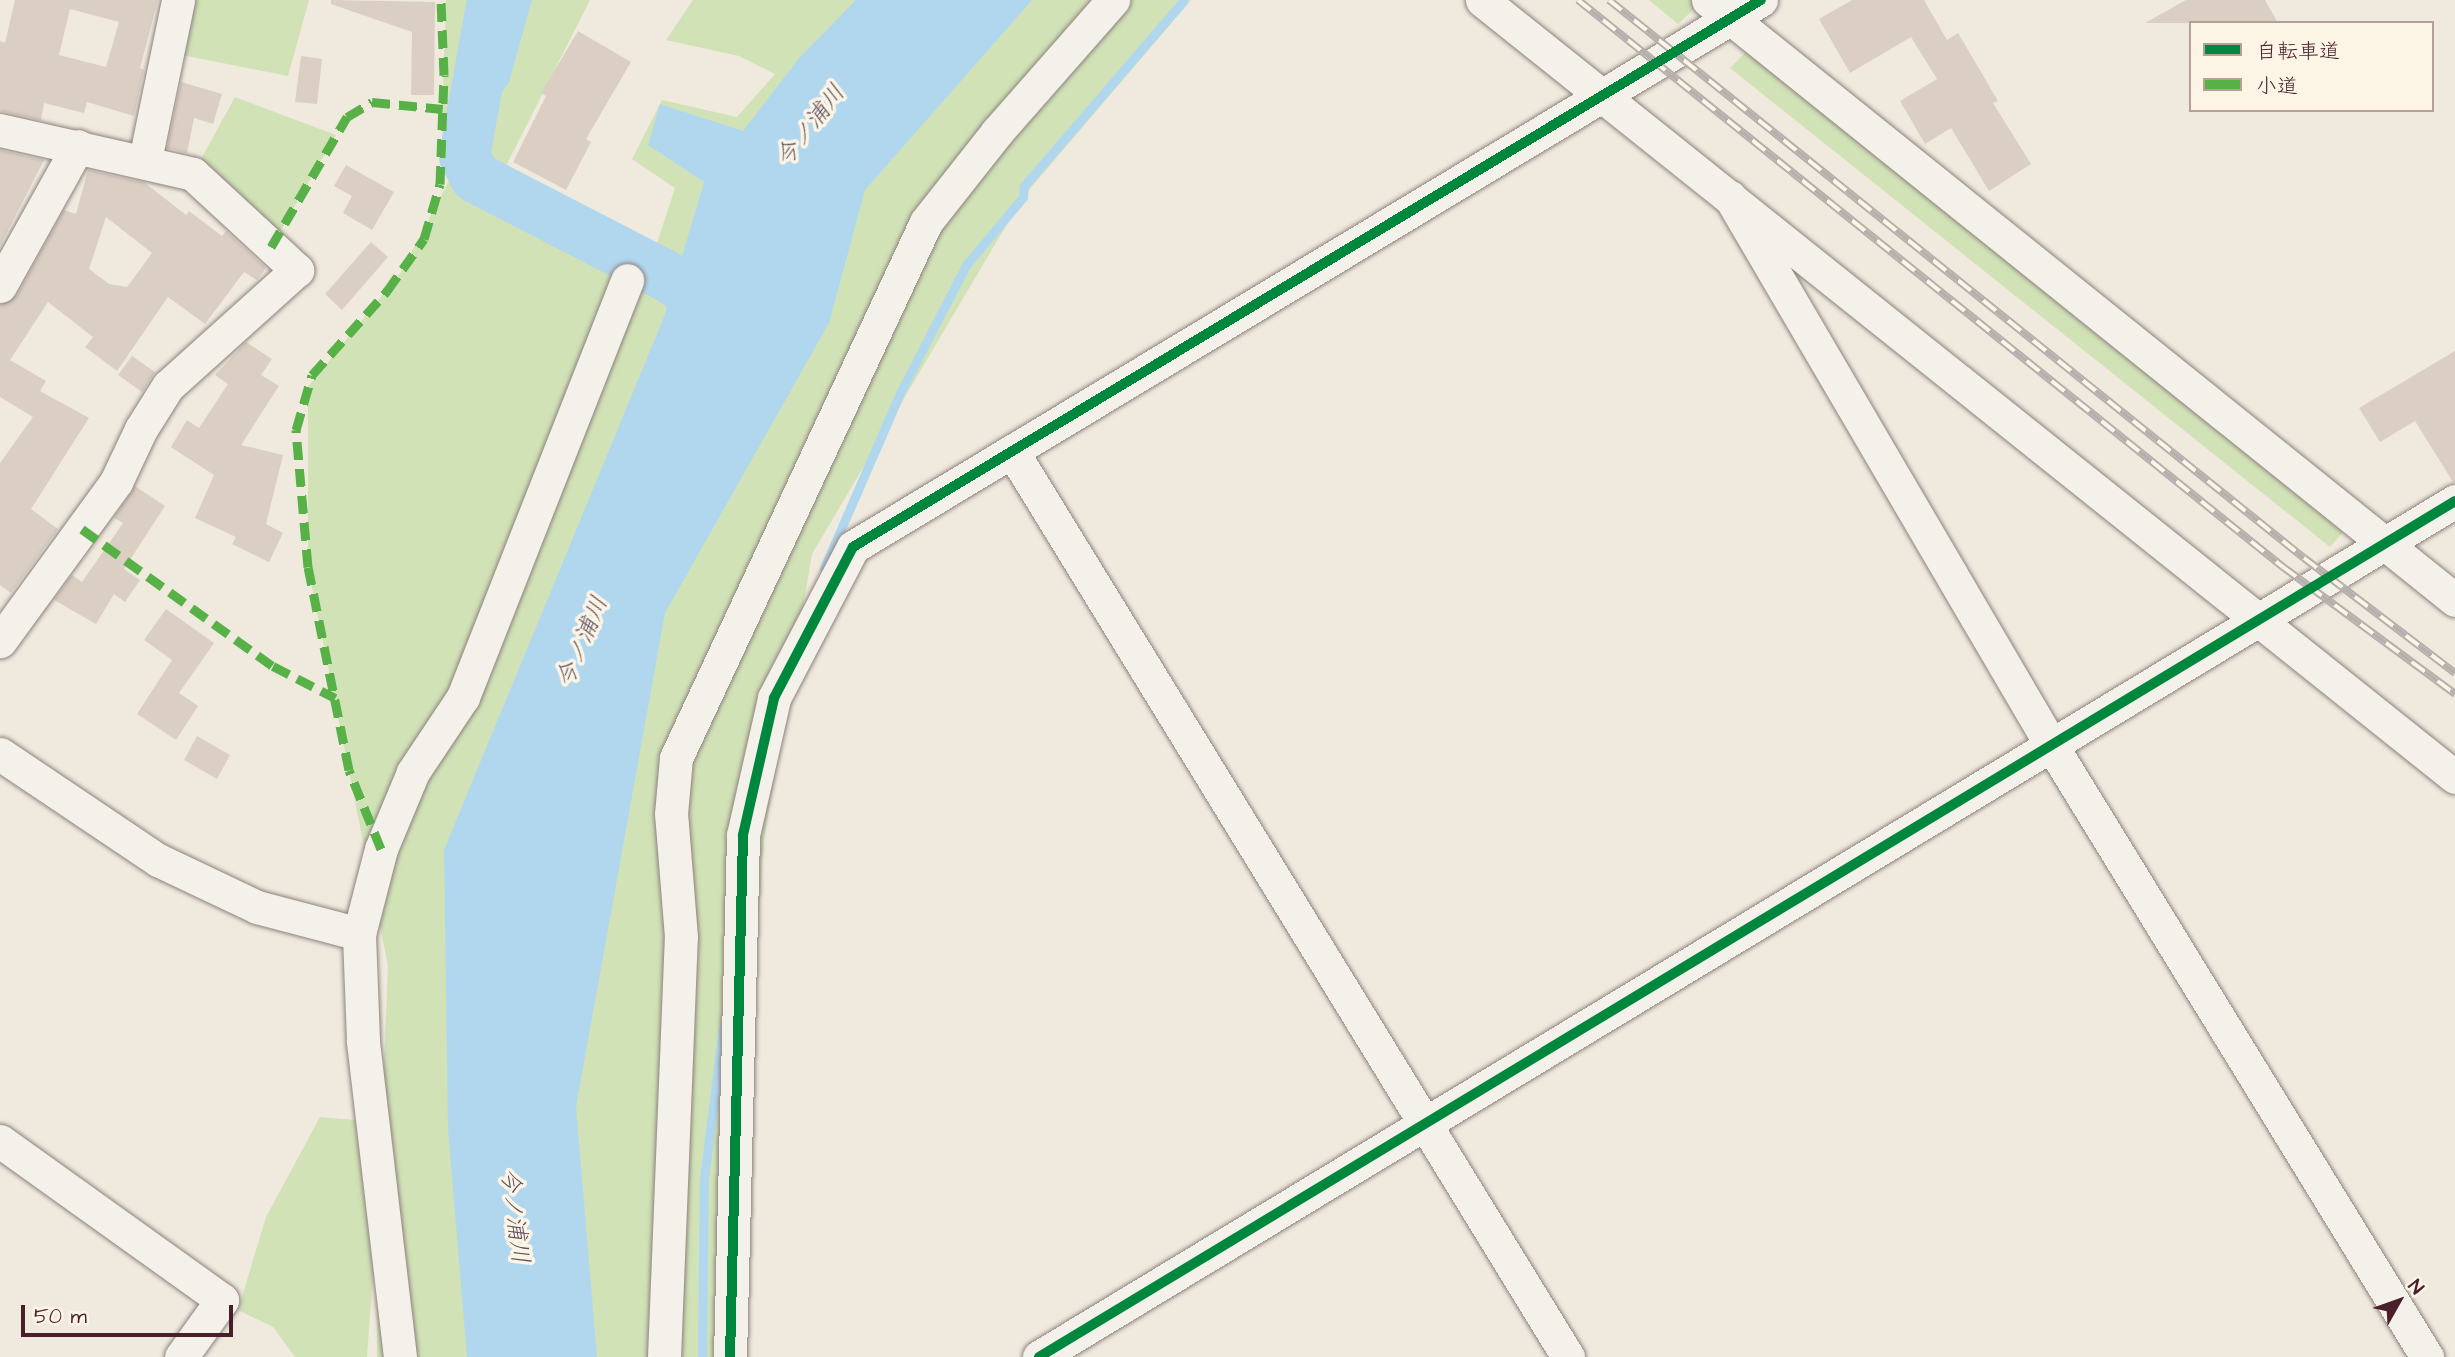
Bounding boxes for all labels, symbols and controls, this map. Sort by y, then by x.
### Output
legend [2189,21,2434,112]
text: 自転車道 [2256,37,2340,66]
text: 小道 [2256,72,2298,101]
water label: 今ノ浦川 [770,79,852,173]
water label: 今ノ浦川 [551,592,615,692]
water label: 今ノ浦川 [494,1167,534,1265]
north arrow [2364,1266,2434,1336]
text: N [2401,1274,2430,1300]
scale bar [24,1290,236,1334]
text: 50 m [34,1302,87,1331]

